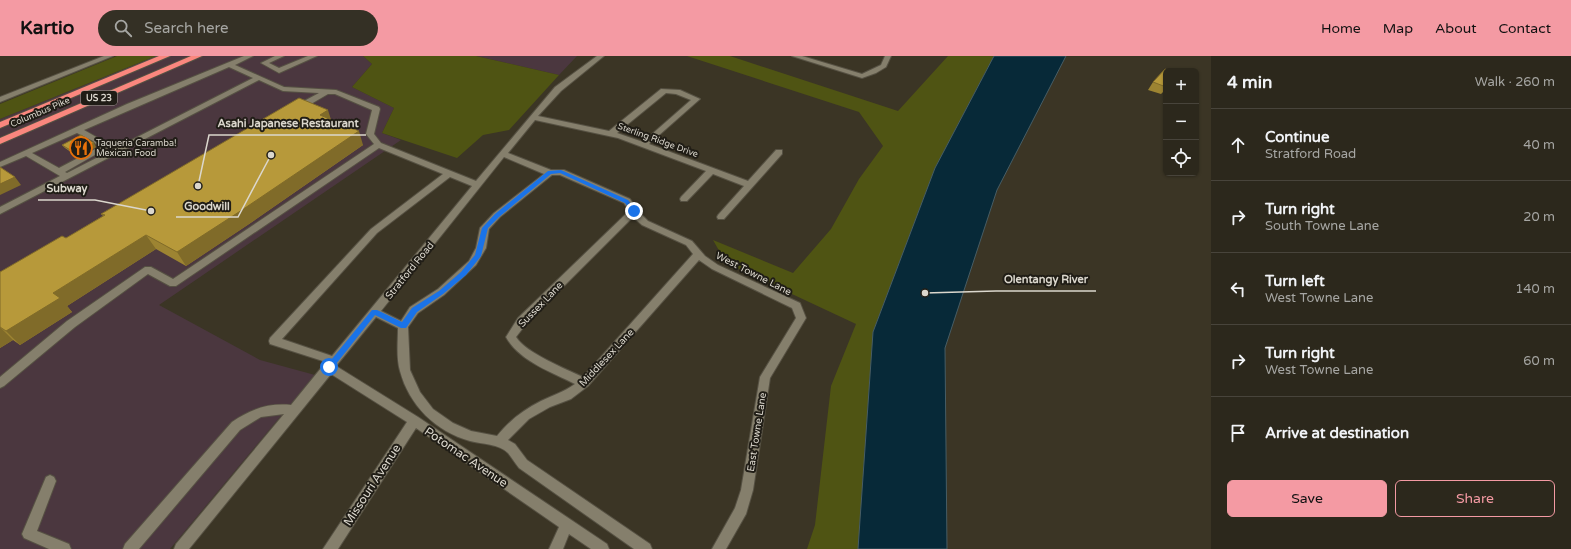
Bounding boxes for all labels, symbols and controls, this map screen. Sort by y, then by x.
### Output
search box [98,10,378,46]
text: Kartio [20,17,74,39]
icon: search [112,17,134,39]
text: Search here [144,19,229,37]
text: Home [1321,20,1361,37]
text: Map [1383,20,1413,37]
text: About [1435,20,1477,37]
text: Contact [1499,20,1551,37]
map controls [1163,68,1199,176]
button: + [1163,68,1199,104]
text: 4 min [1227,72,1272,93]
text: Walk · 260 m [1475,74,1555,90]
road number: US 23 [81,91,117,105]
street label: Columbus Pike [9,95,72,130]
button: − [1163,104,1199,140]
callout: Asahi Japanese Restaurant [209,112,366,135]
text: Asahi Japanese Restaurant [217,117,359,131]
street label: Sterling Ridge Drive [616,121,700,160]
text: Continue [1265,128,1329,146]
icon: ahead [1227,134,1249,156]
restaurant icon: Taqueria Caramba! Mexican Food [68,135,94,161]
text: 40 m [1523,137,1555,153]
place label: Taqueria Caramba! Mexican Food [96,138,177,159]
button: locate [1163,140,1199,176]
text: Stratford Road [1265,146,1356,162]
callout: Subway [38,177,95,200]
text: Subway [47,182,88,196]
callout: Goodwill [176,194,238,217]
text: Goodwill [184,200,230,213]
text: Turn right [1265,200,1335,218]
route end [625,202,643,220]
icon: right [1227,206,1249,228]
text: 20 m [1523,209,1555,225]
text: South Towne Lane [1265,218,1379,234]
street label: Stratford Road [383,240,437,302]
street label: West Towne Lane [714,250,794,298]
callout: Olentangy River [996,268,1096,291]
text: Turn left [1265,272,1325,290]
text: Olentangy River [1004,273,1089,287]
icon: left [1227,278,1249,300]
street label: Sussex Lane [516,279,566,330]
text: 140 m [1515,281,1555,297]
text: West Towne Lane [1265,290,1373,306]
street label: Middlesex Lane [577,326,637,389]
text: Turn right [1265,344,1335,362]
icon: right [1227,350,1249,372]
text: 60 m [1523,353,1555,369]
route start [320,358,338,376]
text: West Towne Lane [1265,362,1373,378]
street label: East Towne Lane [745,391,769,473]
icon: arrive [1227,422,1249,444]
street label: Potomac Avenue [422,424,510,490]
text: Arrive at destination [1265,424,1409,442]
street label: Missouri Avenue [340,442,404,528]
button: Save [1227,480,1387,517]
button: Share [1395,480,1555,517]

